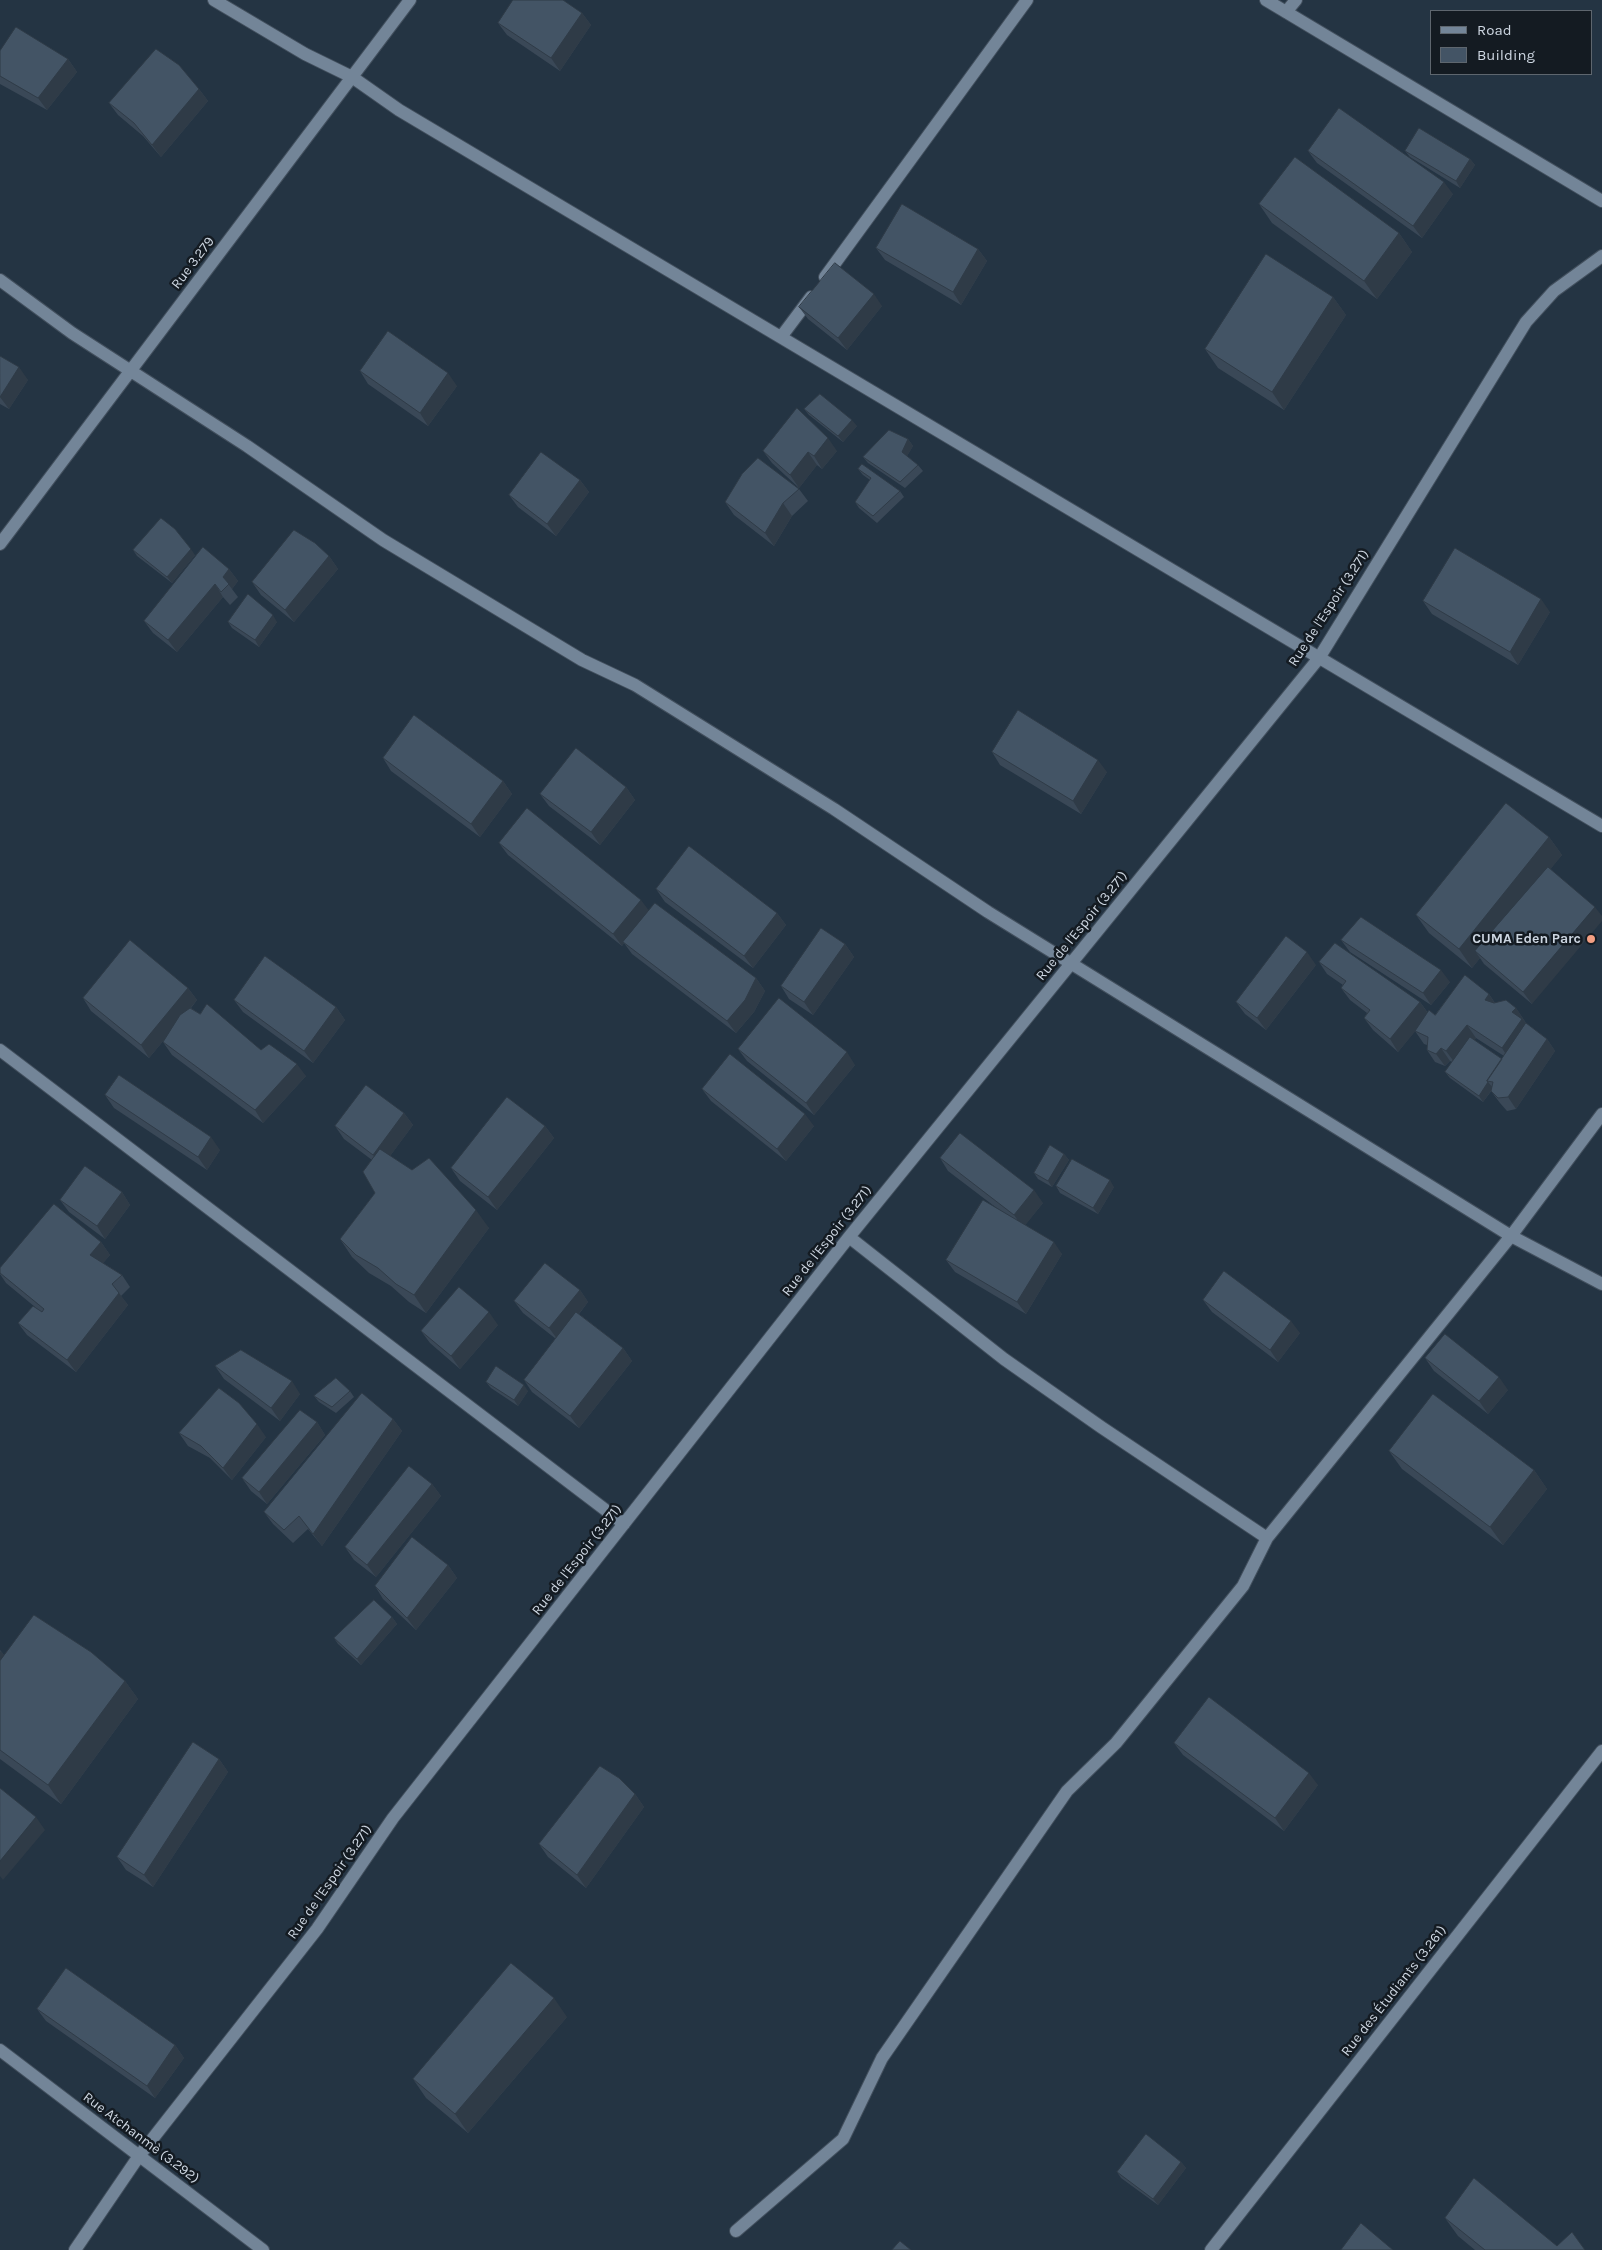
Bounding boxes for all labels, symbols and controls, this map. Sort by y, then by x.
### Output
legend [1430,10,1592,75]
text: Road [1477,21,1512,39]
text: Building [1477,46,1535,64]
street label: Rue 3.279 [168,234,218,292]
street label: Rue de l'Espoir (3.271) [1285,546,1373,670]
street label: Rue de l'Espoir (3.271) [1033,868,1131,984]
place label: CUMA Eden Parc [1472,931,1581,947]
marker: CUMA Eden Parc [1585,933,1597,945]
street label: Rue de l'Espoir (3.271) [779,1182,875,1300]
street label: Rue de l'Espoir (3.271) [529,1501,625,1619]
street label: Rue de l'Espoir (3.271) [284,1822,376,1942]
street label: Rue des Étudiants (3.261) [1338,1922,1450,2060]
street label: Rue Atchanmè (3.292) [79,2089,203,2187]

